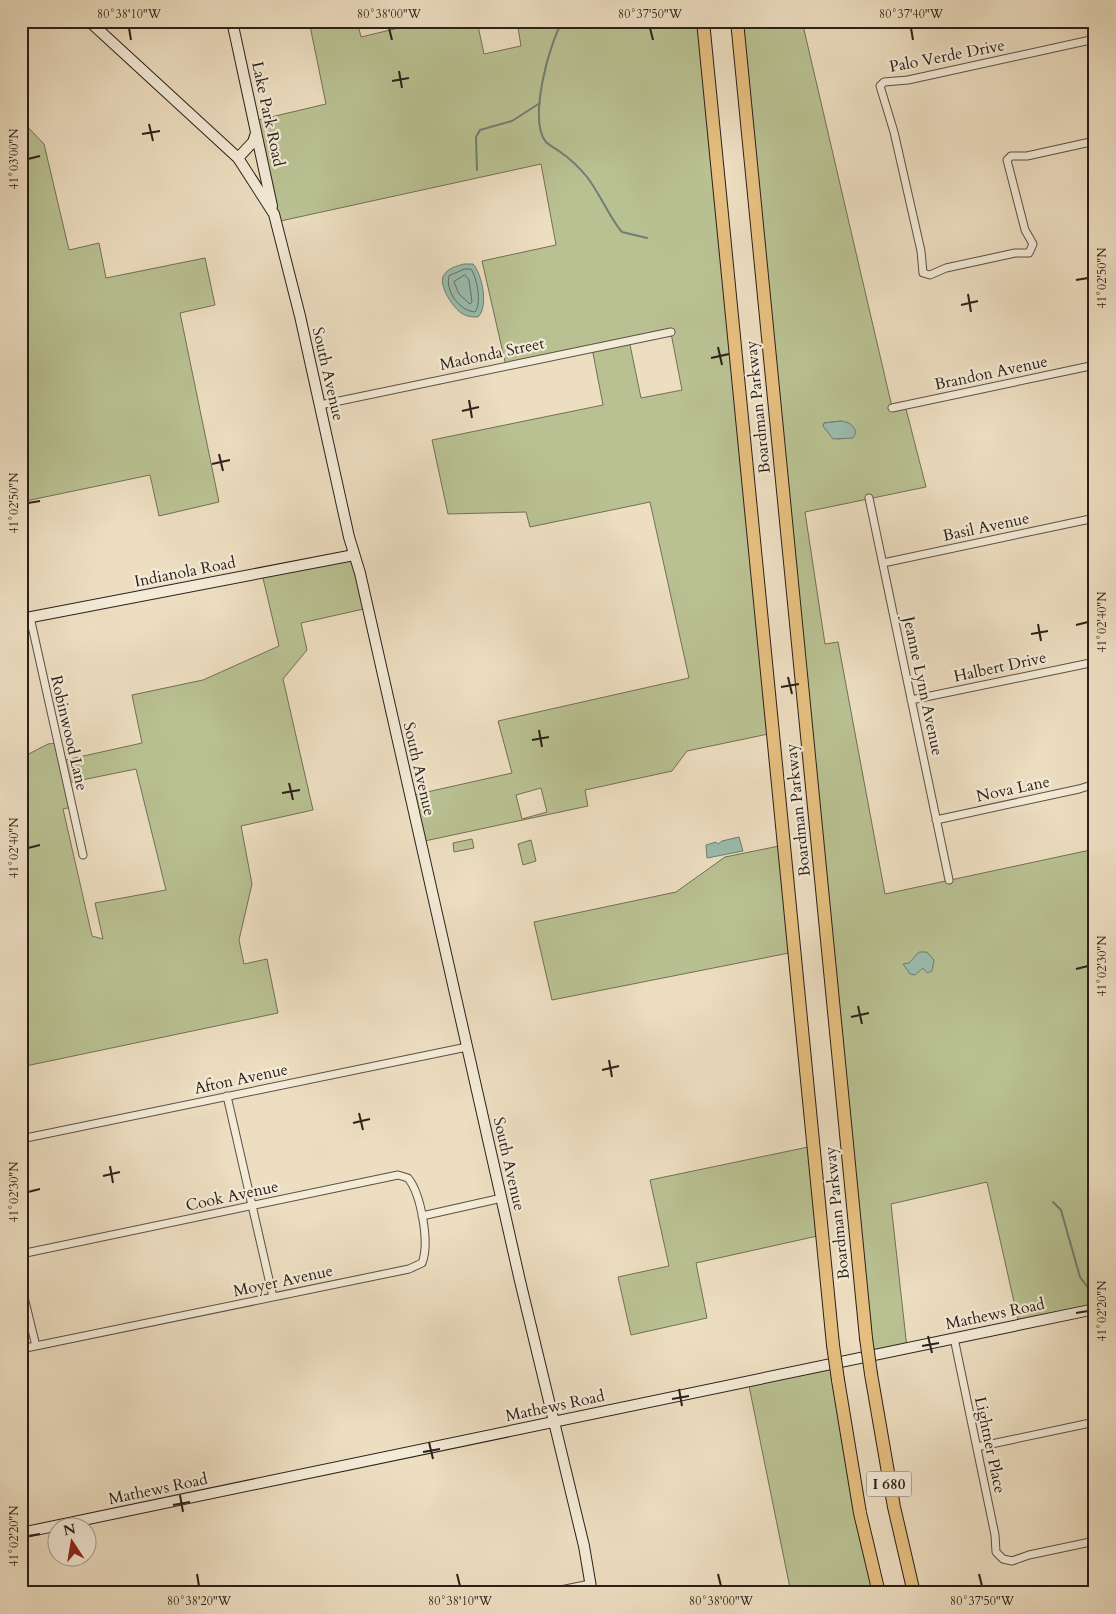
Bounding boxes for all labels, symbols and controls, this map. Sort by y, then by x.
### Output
text: 80°38'10"W [97,6,162,22]
text: 80°38'00"W [357,6,422,22]
text: 80°37'50"W [618,6,683,22]
text: 80°37'40"W [879,6,944,22]
street label: Palo Verde Drive [887,34,1007,78]
street label: Lake Park Road [246,59,290,169]
text: 41°03'00"N [6,128,22,189]
text: 41°02'50"N [1094,247,1110,308]
street label: South Avenue [307,325,349,423]
street label: Madonda Street [438,332,546,376]
street label: Boardman Parkway [740,339,776,475]
street label: Brandon Avenue [932,350,1050,396]
text: 41°02'50"N [6,472,22,533]
street label: Basil Avenue [941,507,1031,547]
street label: Indianola Road [133,551,238,593]
text: 41°02'40"N [1094,591,1110,652]
street label: Jeanne Lynn Avenue [897,612,949,758]
street label: Halbert Drive [952,646,1048,688]
street label: Robinwood Lane [45,673,93,793]
street label: South Avenue [398,720,440,818]
street label: Boardman Parkway [780,742,816,878]
street label: Nova Lane [974,770,1052,808]
text: 41°02'40"N [6,817,22,878]
text: 41°02'30"N [1094,935,1110,996]
street label: Afton Avenue [192,1058,290,1100]
street label: South Avenue [488,1115,530,1213]
street label: Boardman Parkway [819,1145,855,1281]
text: 41°02'30"N [6,1161,22,1222]
street label: Cook Avenue [184,1175,280,1217]
street label: Moyer Avenue [231,1260,335,1302]
text: 41°02'20"N [1094,1280,1110,1341]
street label: Mathews Road [943,1293,1047,1335]
street label: Mathews Road [503,1385,607,1427]
street label: Lightner Place [969,1395,1011,1495]
street label: Mathews Road [106,1468,210,1510]
road number: I 680 [866,1472,912,1496]
text: 41°02'20"N [6,1505,22,1566]
north arrow [48,1516,98,1566]
text: N [61,1519,77,1540]
text: 80°38'20"W [167,1593,232,1609]
text: 80°38'10"W [428,1593,493,1609]
text: 80°38'00"W [689,1593,754,1609]
text: 80°37'50"W [950,1593,1015,1609]

